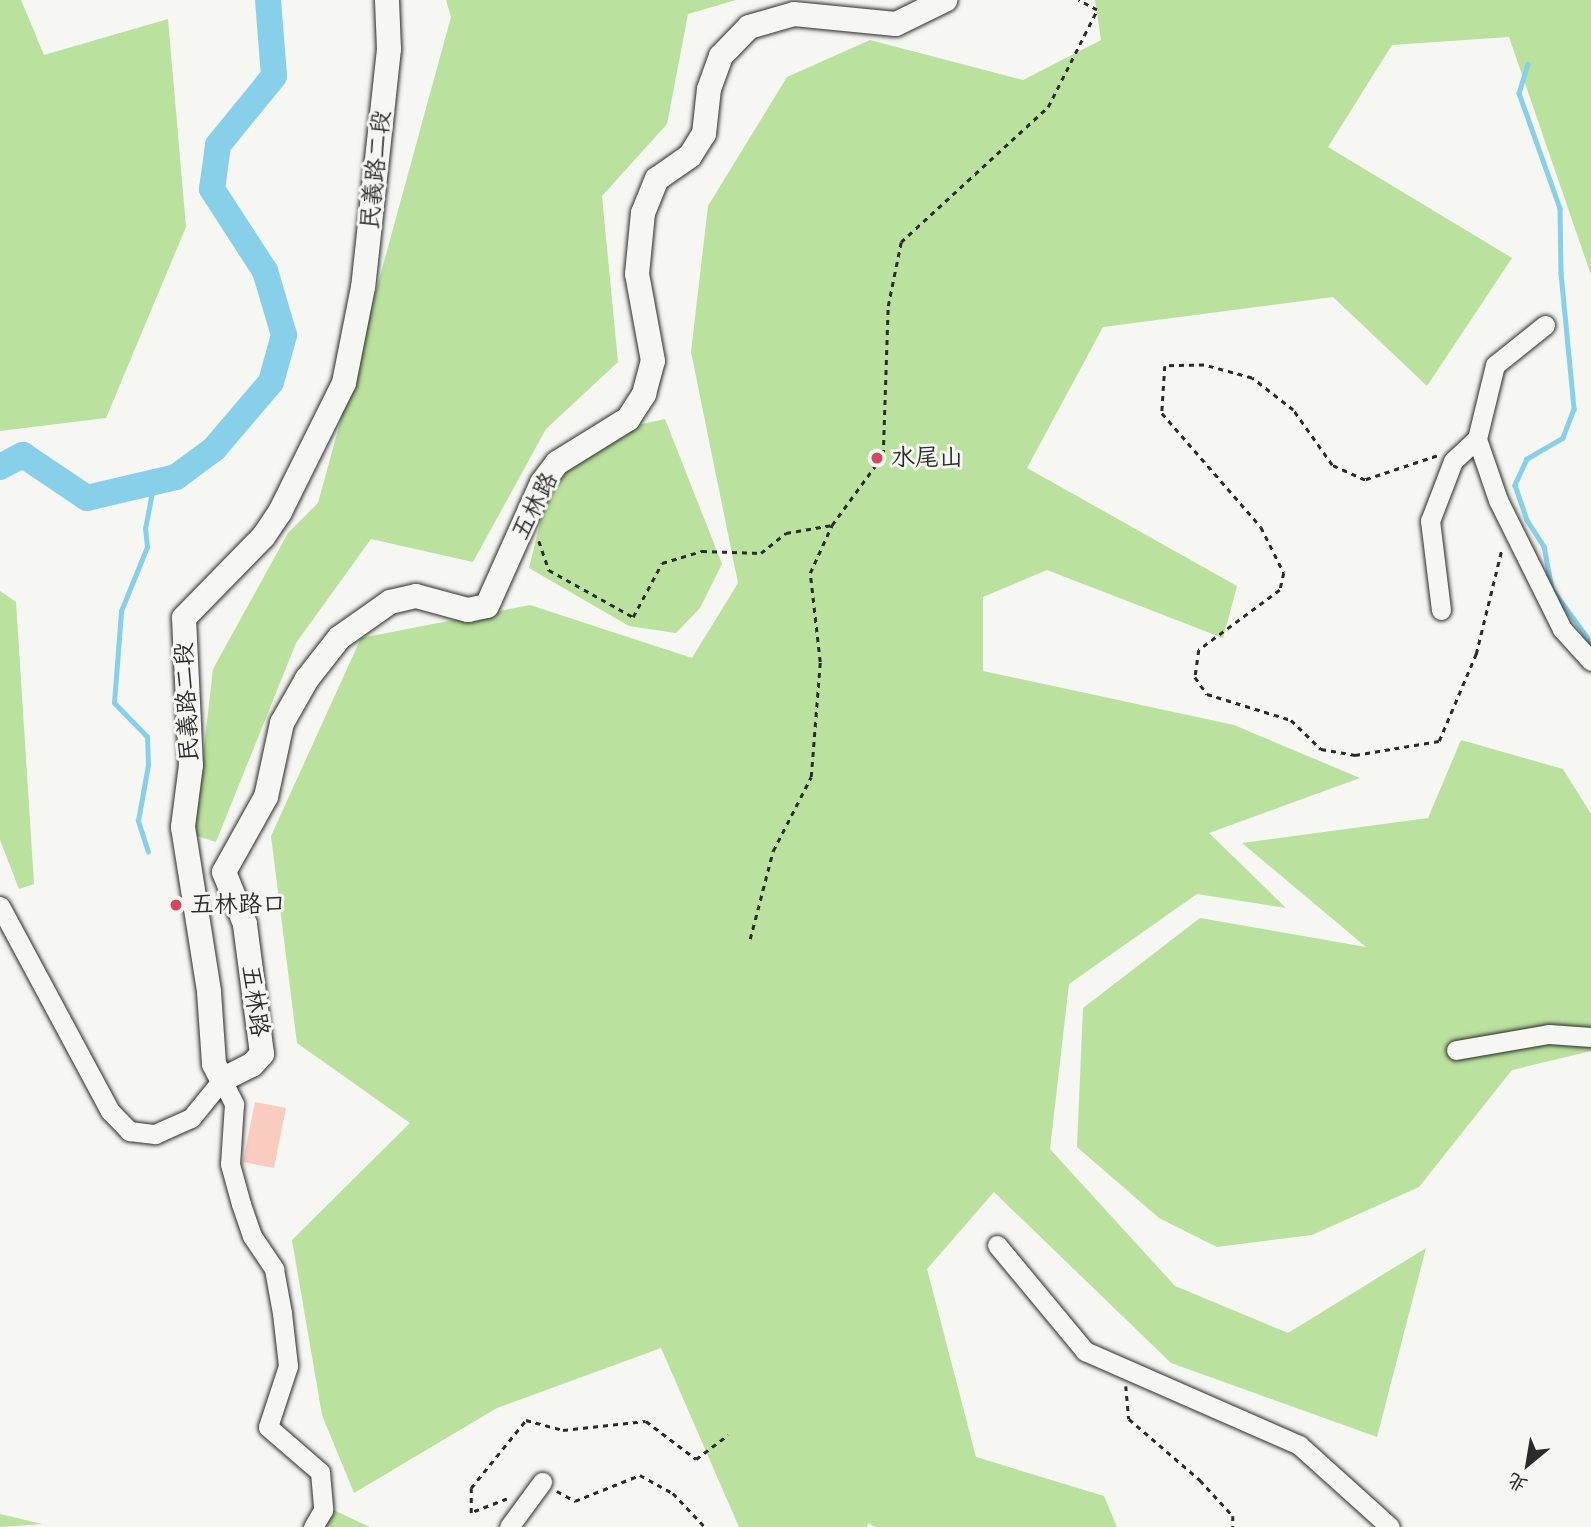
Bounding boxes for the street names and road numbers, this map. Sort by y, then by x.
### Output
street label: 民義路二段 [355,109,397,231]
street label: 五林路 [506,467,564,545]
street label: 民義路二段 [169,641,205,763]
street label: 五林路 [236,963,274,1039]

